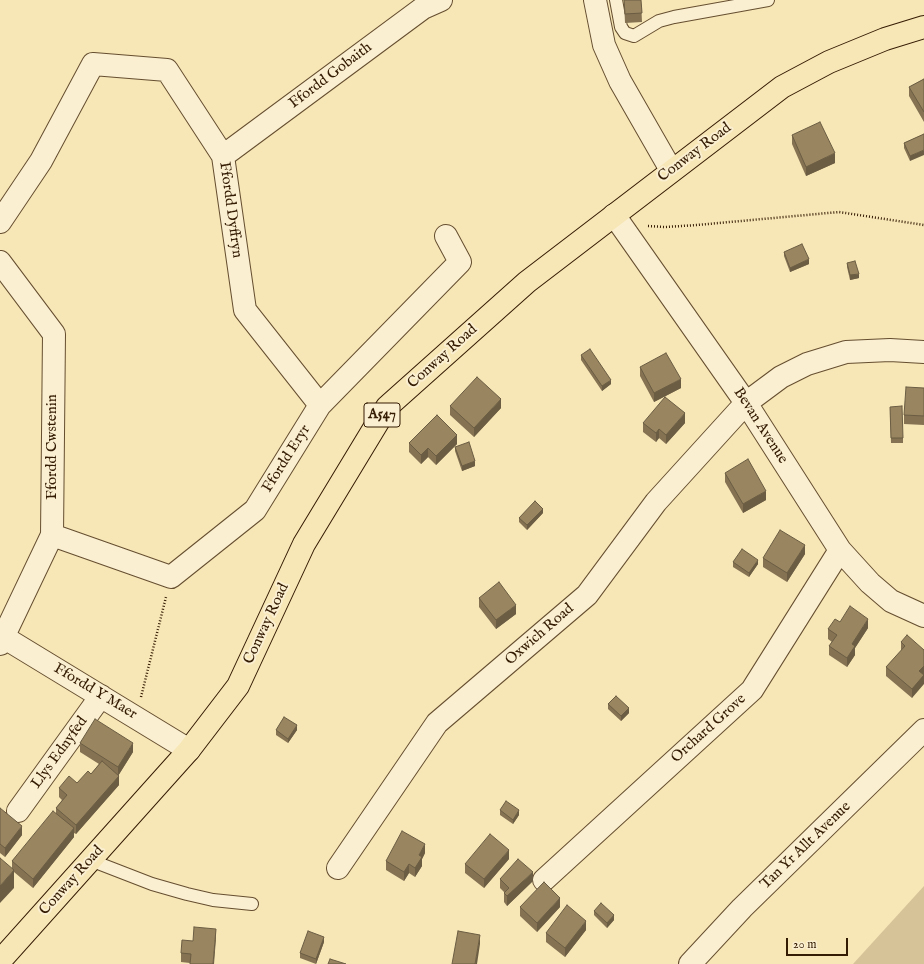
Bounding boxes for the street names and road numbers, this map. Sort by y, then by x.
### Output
street label: Ffordd Gobaith [286,39,376,113]
street label: Conway Road [655,120,735,186]
street label: Ffordd Dyffryn [214,161,246,259]
street label: Conway Road [405,321,481,393]
street label: Bevan Avenue [729,385,791,467]
street label: Ffordd Cwstenin [44,394,62,500]
road number: A547 [364,403,400,427]
street label: Ffordd Eryr [259,422,315,496]
street label: Conway Road [240,581,294,667]
street label: Oxwich Road [502,600,578,670]
street label: Ffordd Y Maer [50,660,140,724]
street label: Orchard Grove [668,691,750,767]
street label: Llys Ednyfed [28,714,92,792]
street label: Tan Yr Allt Avenue [757,798,855,894]
street label: Conway Road [36,843,108,919]

